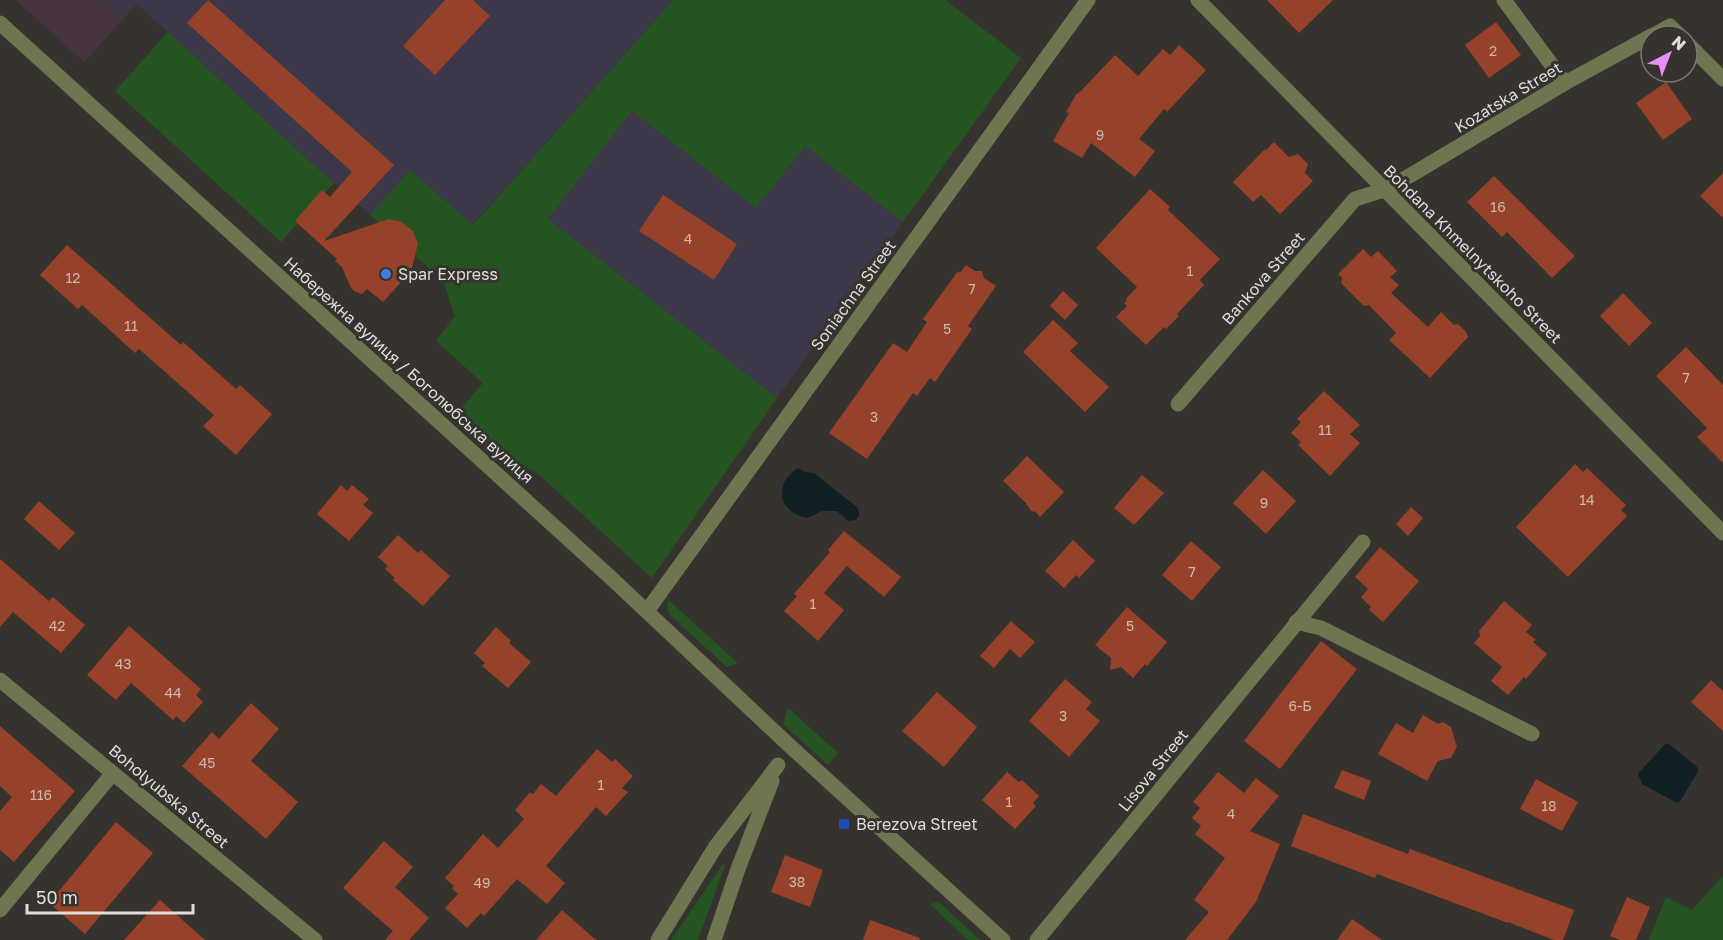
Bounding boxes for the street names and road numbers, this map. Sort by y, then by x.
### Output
street label: Kozatska Street [1451,57,1565,137]
street label: Bohdana Khmelnytskoho Street [1380,161,1566,347]
street label: Bankova Street [1217,227,1309,329]
street label: Soniachna Street [806,236,900,354]
street label: Набережна вулиця / Боголюбська вулиця [280,253,538,487]
street label: Lisova Street [1114,725,1192,815]
street label: Boholyubska Street [105,740,233,852]

